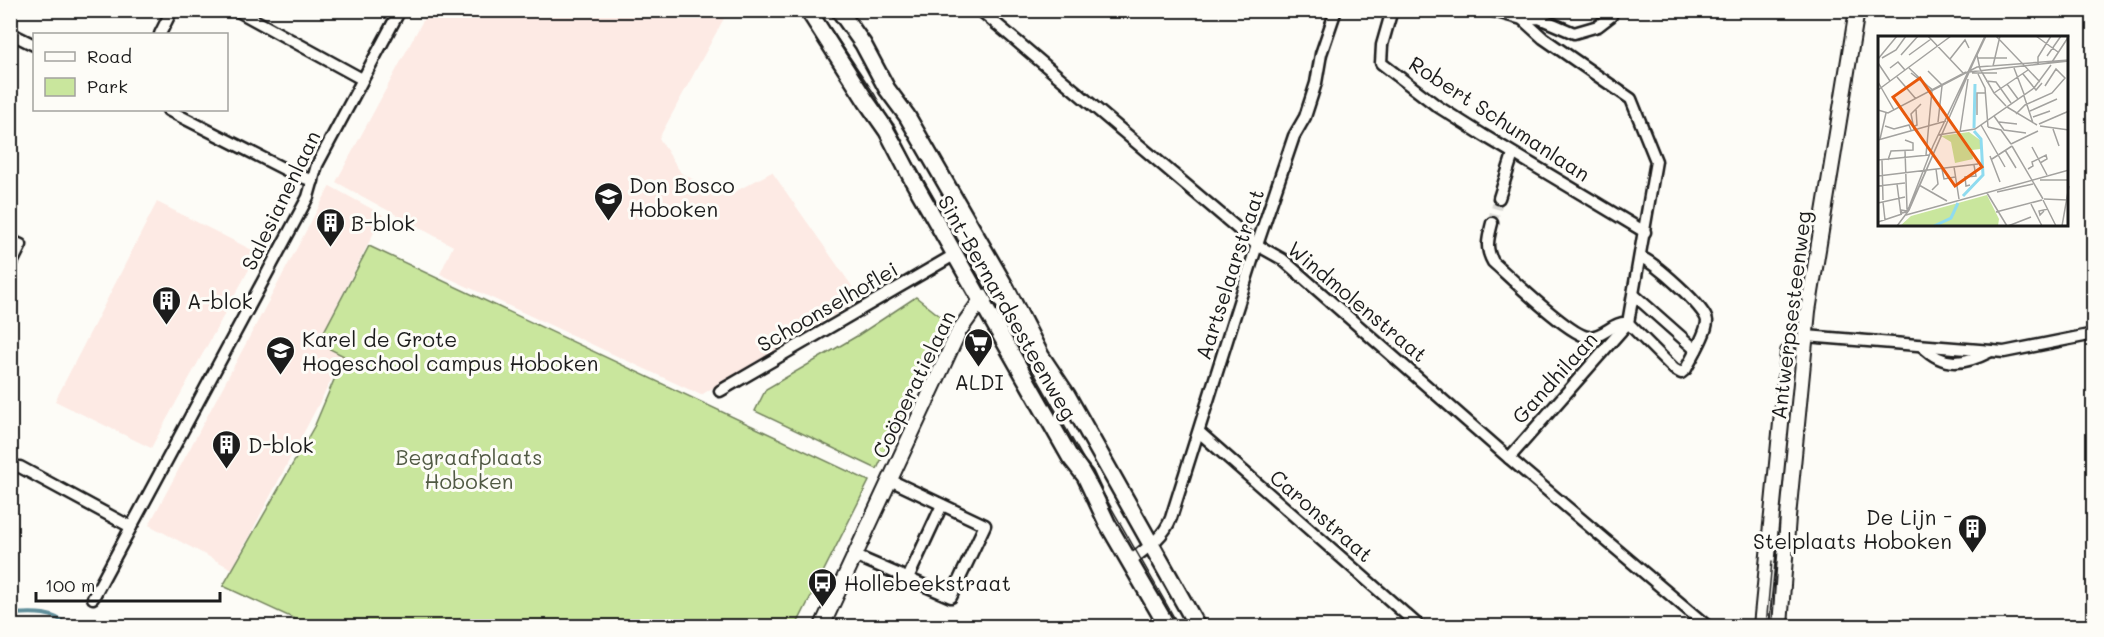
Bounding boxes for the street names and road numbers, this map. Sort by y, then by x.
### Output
street label: Robert Schumanlaan [1404,49,1596,187]
street label: Salesianenlaan [234,126,326,274]
street label: Aartselaarstraat [1189,185,1269,363]
street label: Sint-Bernardsesteenweg [933,190,1083,424]
street label: Antwerpsesteenweg [1764,209,1816,421]
street label: Windmolenstraat [1283,235,1433,367]
street label: Schoonselhoflei [752,255,902,357]
street label: Coöperatielaan [866,306,960,462]
street label: Gandhilaan [1506,325,1602,429]
street label: Caronstraat [1265,463,1379,567]

